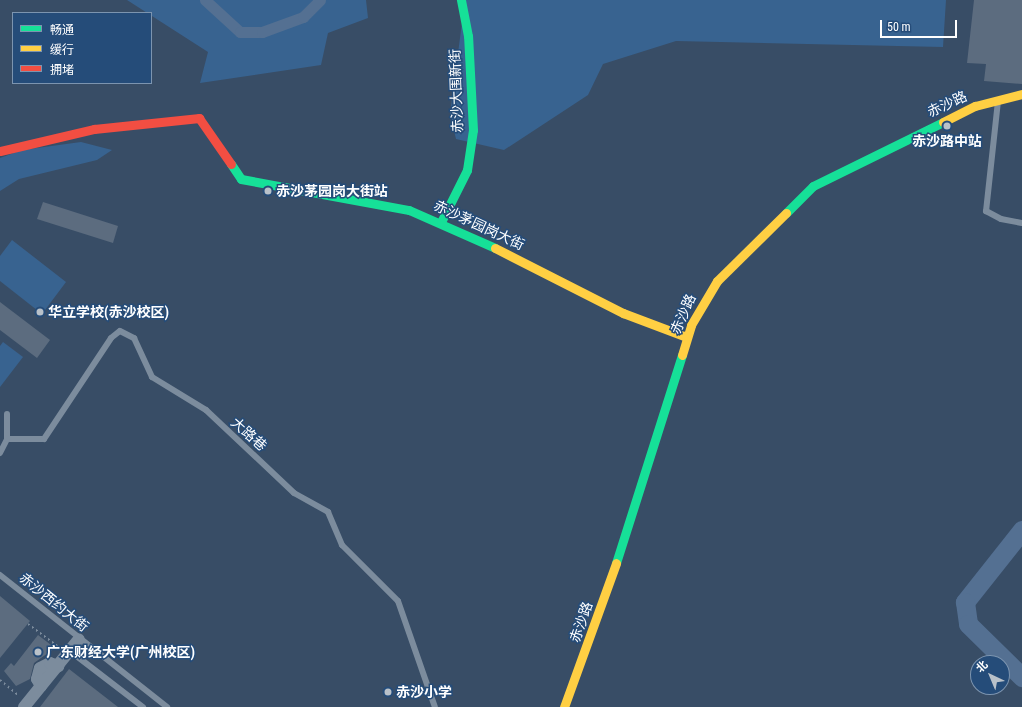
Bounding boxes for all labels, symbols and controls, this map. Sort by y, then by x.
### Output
legend [12,12,152,84]
scale bar [882,12,959,38]
text: 50 m [887,20,911,34]
text: 畅通 [50,23,74,37]
text: 缓行 [50,43,74,57]
street label: 赤沙大围新街 [446,49,466,133]
text: 拥堵 [50,63,74,77]
street label: 赤沙路 [924,88,970,120]
marker: 赤沙路中站 [942,121,952,131]
place label: 赤沙路中站 [912,133,982,149]
place label: 赤沙茅园岗大街站 [276,183,388,199]
marker: 赤沙茅园岗大街站 [263,186,273,196]
street label: 赤沙茅园岗大街 [431,197,527,253]
street label: 赤沙路 [667,291,699,337]
place label: 华立学校(赤沙校区) [48,304,169,320]
marker: 华立学校(赤沙校区) [35,307,45,317]
street label: 大路巷 [228,414,270,454]
street label: 赤沙西约大街 [16,569,92,635]
street label: 赤沙路 [566,599,596,645]
place label: 广东财经大学(广州校区) [46,644,195,660]
marker: 广东财经大学(广州校区) [33,647,43,657]
north arrow [970,655,1010,695]
text: 北 [974,658,990,675]
place label: 赤沙小学 [396,684,452,700]
marker: 赤沙小学 [383,687,393,697]

